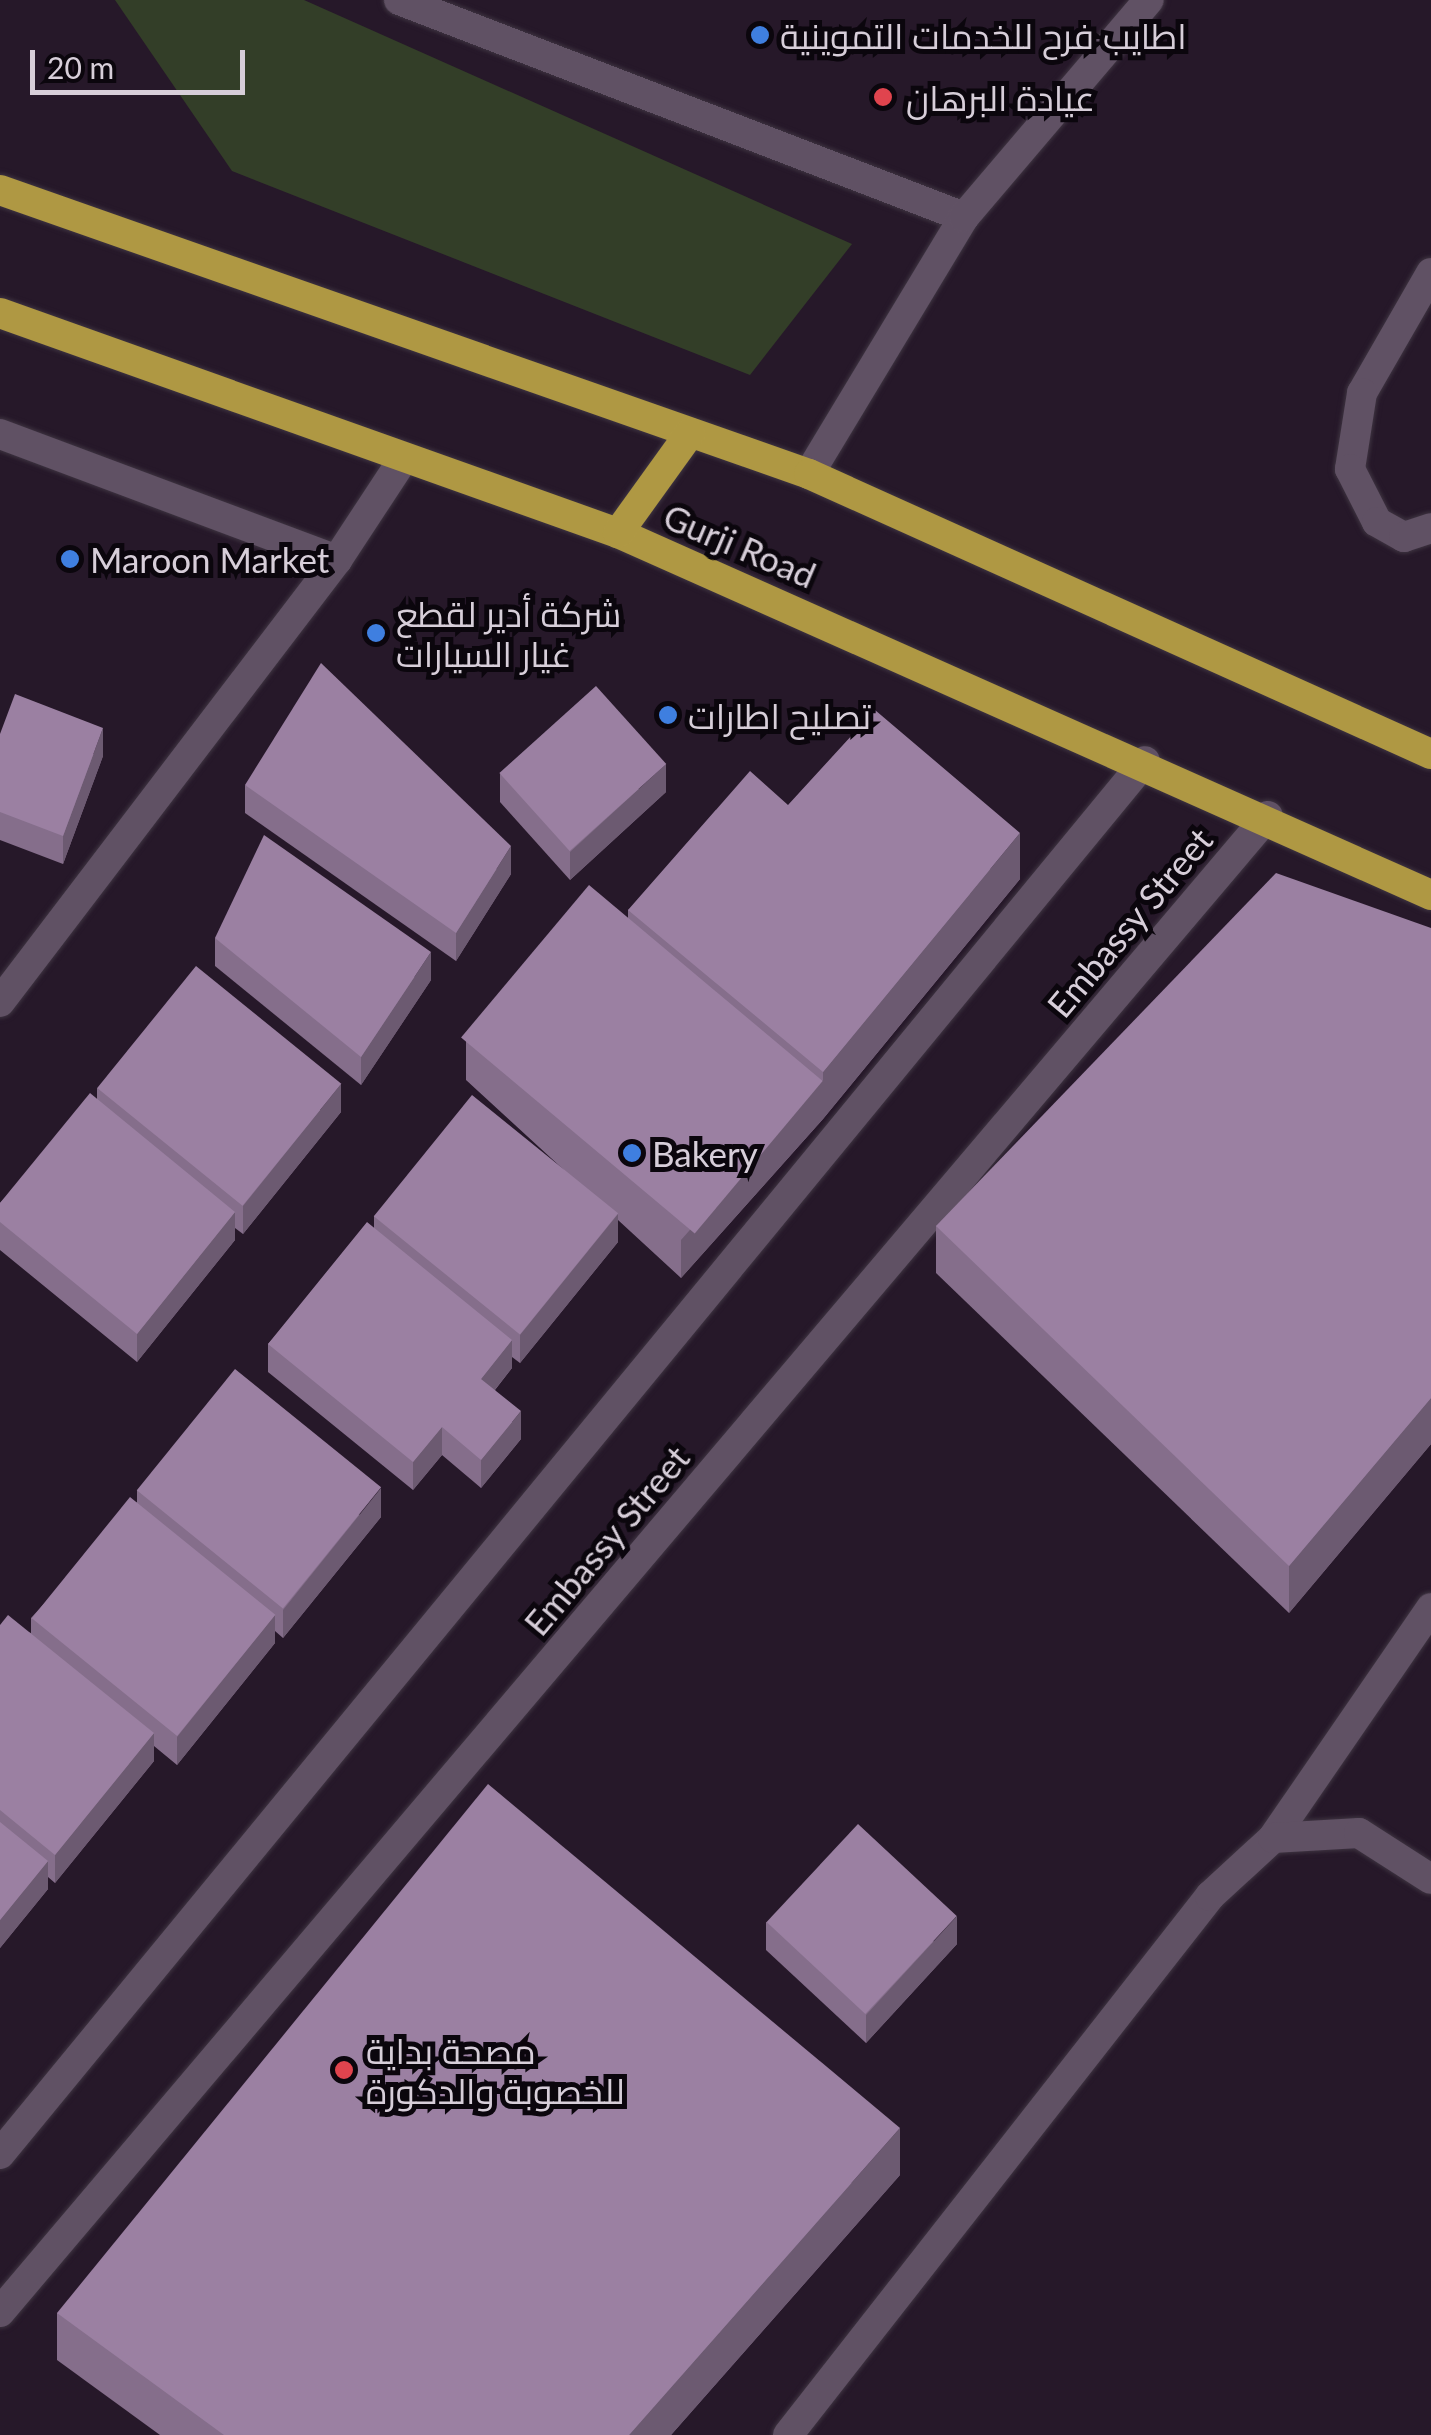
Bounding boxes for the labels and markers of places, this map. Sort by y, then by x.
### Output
place label: اطايب فرح للخدمات التموينية [780,14,1187,56]
marker: اطايب فرح للخدمات التموينية [749,24,771,46]
place label: عيادة البرهان [906,76,1095,118]
marker: عيادة البرهان [870,84,896,110]
place label: Maroon Market [90,538,329,580]
marker: Maroon Market [59,548,81,570]
place label: شركة أدير لقطع غيار السيارات [396,592,621,674]
marker: شركة أدير لقطع غيار السيارات [365,622,387,644]
place label: تصليح اطارات [688,694,871,736]
marker: تصليح اطارات [657,704,679,726]
place label: Bakery [652,1132,758,1174]
marker: Bakery [621,1142,643,1164]
place label: مصحة بداية للخصوبة والدكورة [366,2029,625,2111]
marker: مصحة بداية للخصوبة والدكورة [331,2057,357,2083]

